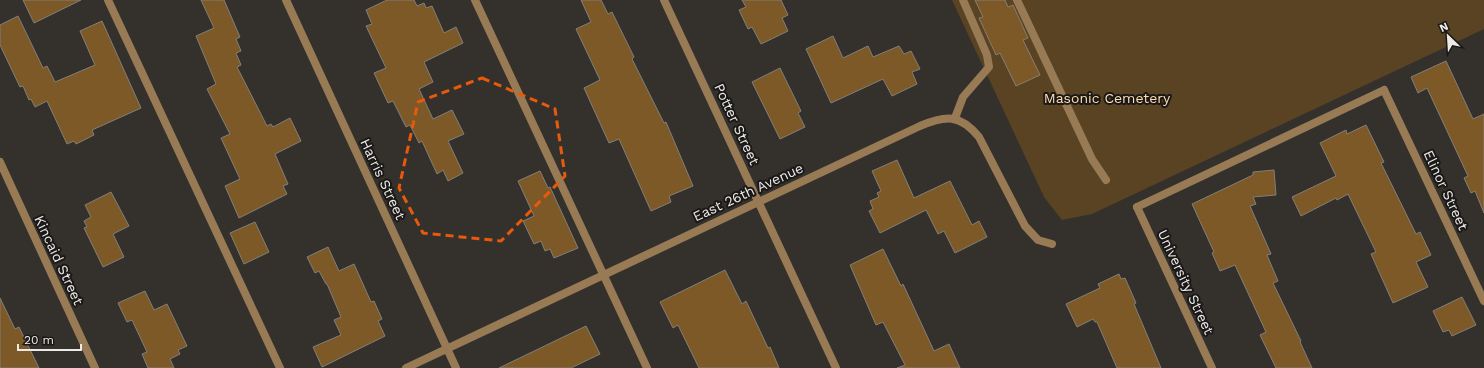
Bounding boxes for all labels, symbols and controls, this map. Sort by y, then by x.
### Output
north arrow [1428,16,1468,56]
text: N [1438,20,1450,35]
street label: Potter Street [711,81,763,167]
park label: Masonic Cemetery [1044,90,1171,106]
street label: Harris Street [357,136,409,222]
street label: Elinor Street [1421,148,1472,233]
street label: East 26th Avenue [690,159,806,225]
street label: Kincaid Street [31,213,87,307]
street label: University Street [1155,227,1217,337]
scale bar [18,326,81,352]
text: 20 m [24,333,54,347]

